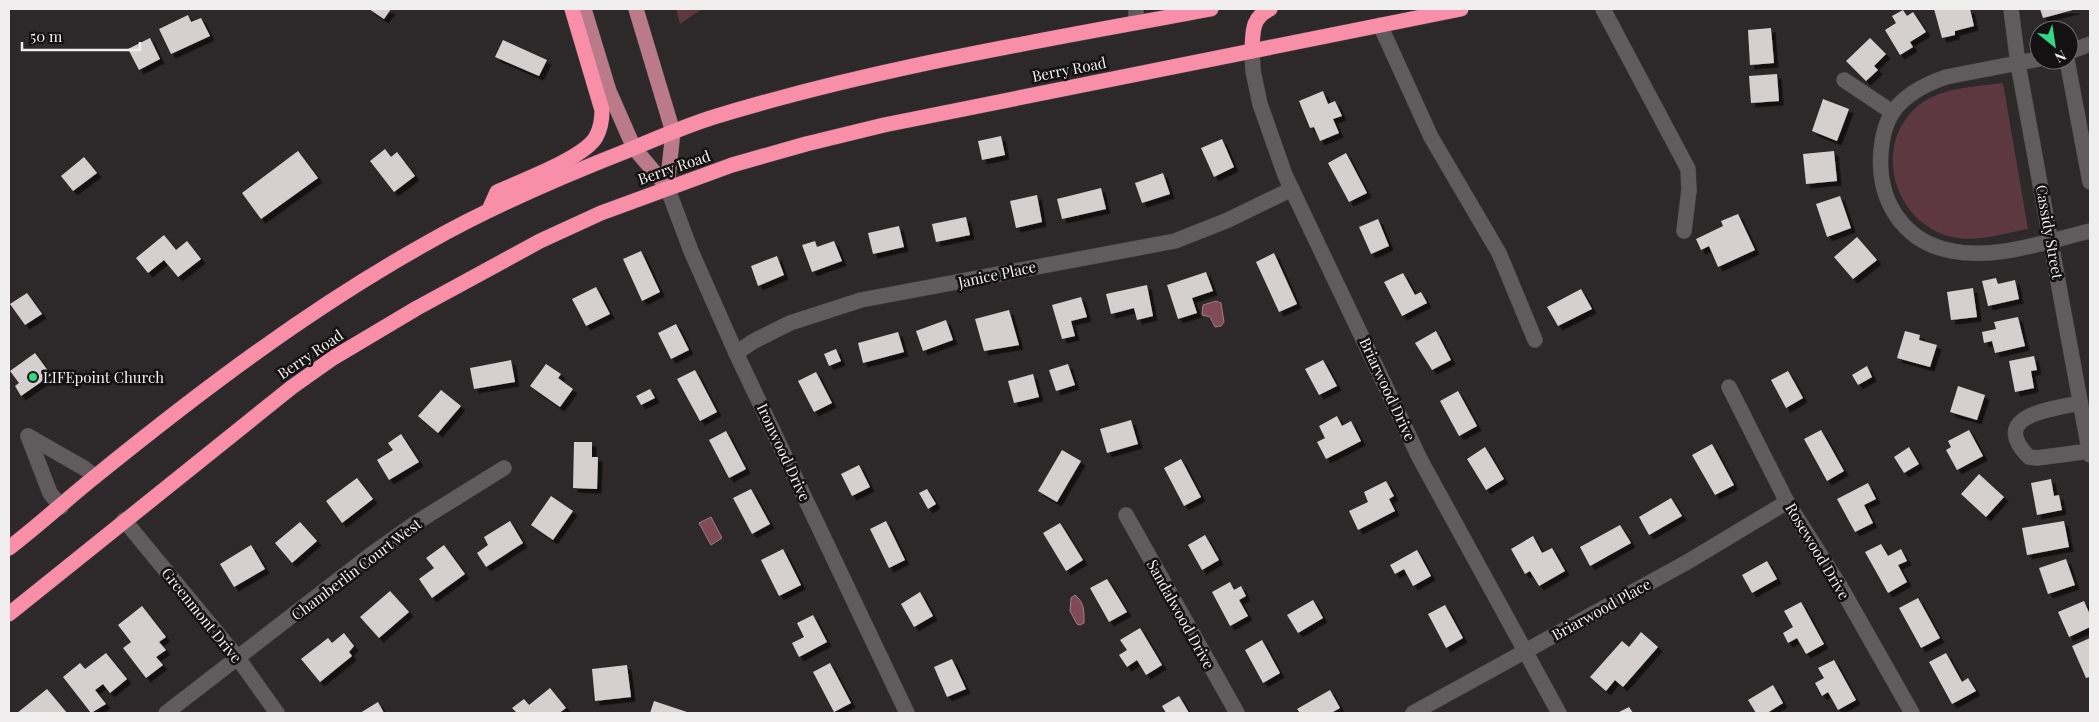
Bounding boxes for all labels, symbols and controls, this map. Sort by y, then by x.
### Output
scale bar [22,20,140,52]
north arrow [2029,20,2079,70]
text: 50 m [30,26,63,46]
text: N [2052,46,2070,67]
street label: Berry Road [1030,52,1108,86]
street label: Berry Road [635,145,713,189]
street label: Cassidy Street [2032,183,2068,281]
street label: Janice Place [955,256,1038,292]
street label: Berry Road [273,324,347,383]
street label: Briarwood Drive [1355,334,1421,444]
place label: LIFEpoint Church [43,367,164,387]
marker: LIFEpoint Church [27,371,39,383]
street label: Ironwood Drive [753,400,815,504]
street label: Rosewood Drive [1781,499,1855,603]
street label: Chamberlin Court West [287,513,426,625]
street label: Sandalwood Drive [1143,556,1219,672]
street label: Greenmont Drive [157,563,247,667]
street label: Briarwood Place [1548,574,1654,644]

